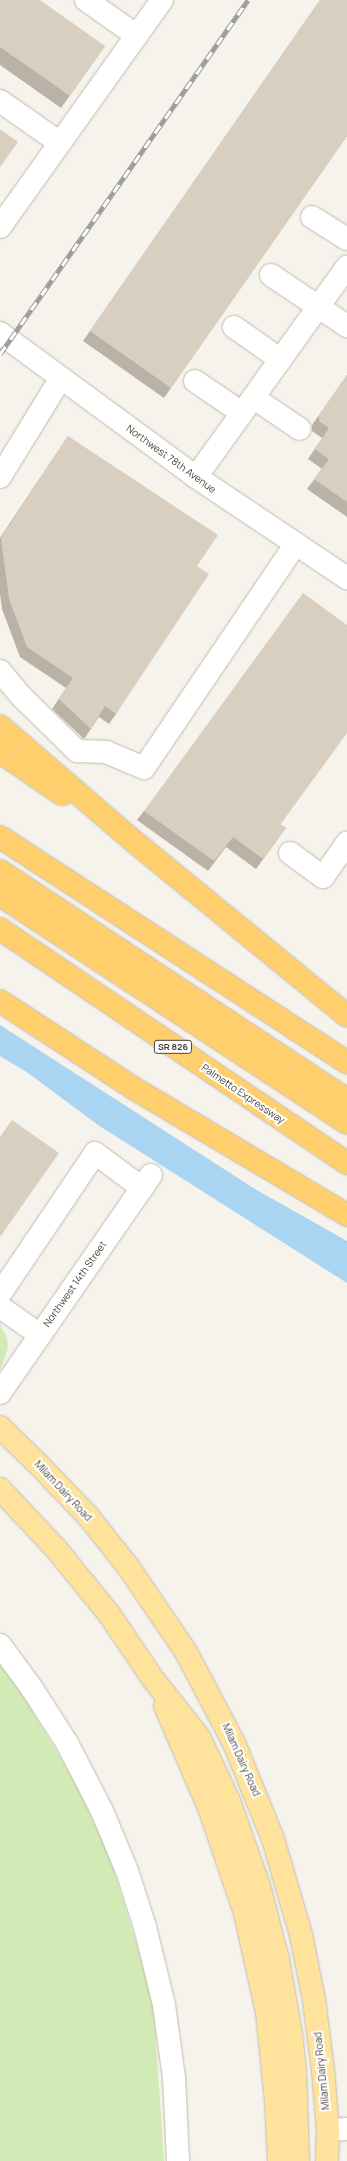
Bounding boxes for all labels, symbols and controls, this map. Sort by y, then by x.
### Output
street label: Northwest 78th Avenue [124,422,218,496]
road number: SR 826 [153,1040,193,1054]
street label: Palmetto Expressway [199,1062,287,1126]
street label: Northwest 14th Street [41,1239,109,1329]
street label: Milam Dairy Road [32,1458,94,1524]
street label: Milam Dairy Road [220,1722,262,1798]
street label: Milam Dairy Road [312,2031,332,2111]

